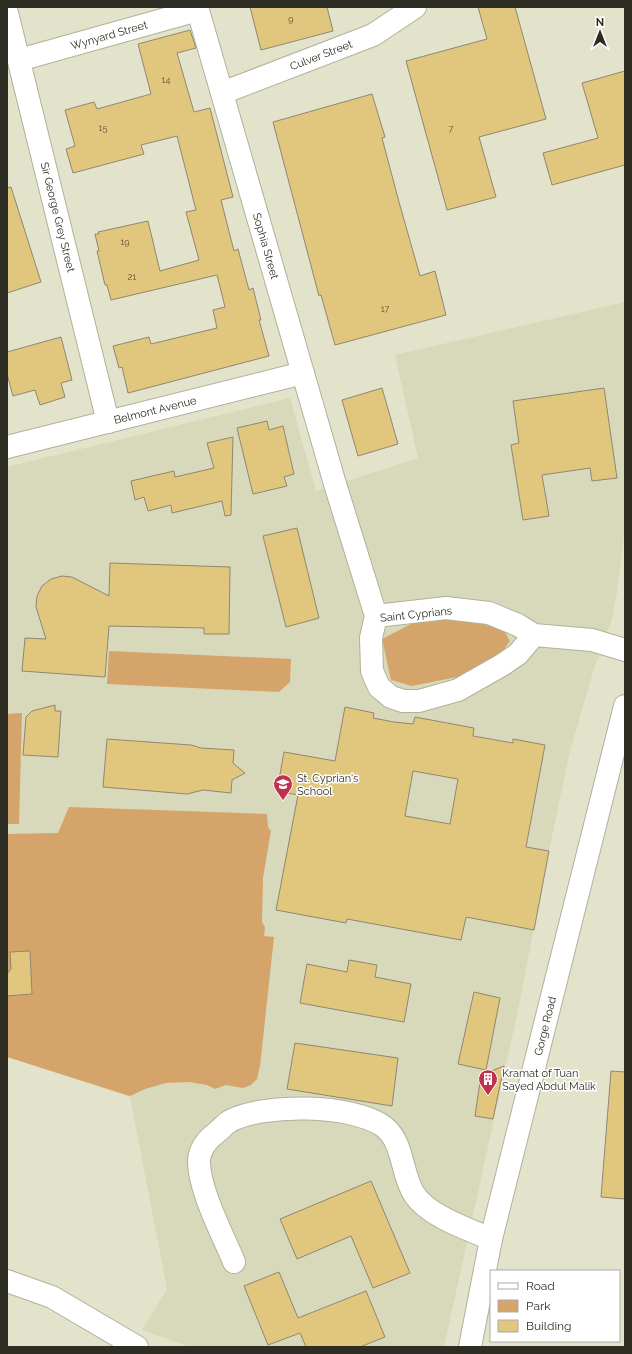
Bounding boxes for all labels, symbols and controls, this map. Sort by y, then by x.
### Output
north arrow [580,12,620,52]
house number: 9 [288,14,294,24]
text: N [596,16,604,29]
street label: Wynyard Street [69,18,149,53]
street label: Culver Street [288,37,355,73]
house number: 14 [162,75,170,85]
house number: 15 [99,123,107,133]
house number: 7 [449,124,454,134]
street label: Sir George Grey Street [38,161,78,274]
street label: Sophia Street [250,212,281,281]
house number: 19 [120,237,130,247]
house number: 21 [128,272,136,282]
house number: 17 [381,304,389,314]
street label: Belmont Avenue [113,394,198,427]
street label: Saint Cyprians [379,604,453,625]
place label: St. Cyprian's School [297,772,358,798]
school or university icon: St. Cyprian's School [272,773,294,801]
street label: Gorge Road [532,995,559,1057]
place label: Kramat of Tuan Sayed Abdul Malik [502,1067,596,1093]
building icon: Kramat of Tuan Sayed Abdul Malik [477,1068,499,1096]
legend [490,1270,620,1342]
text: Road [526,1279,555,1293]
text: Park [526,1299,551,1313]
text: Building [526,1319,572,1333]

